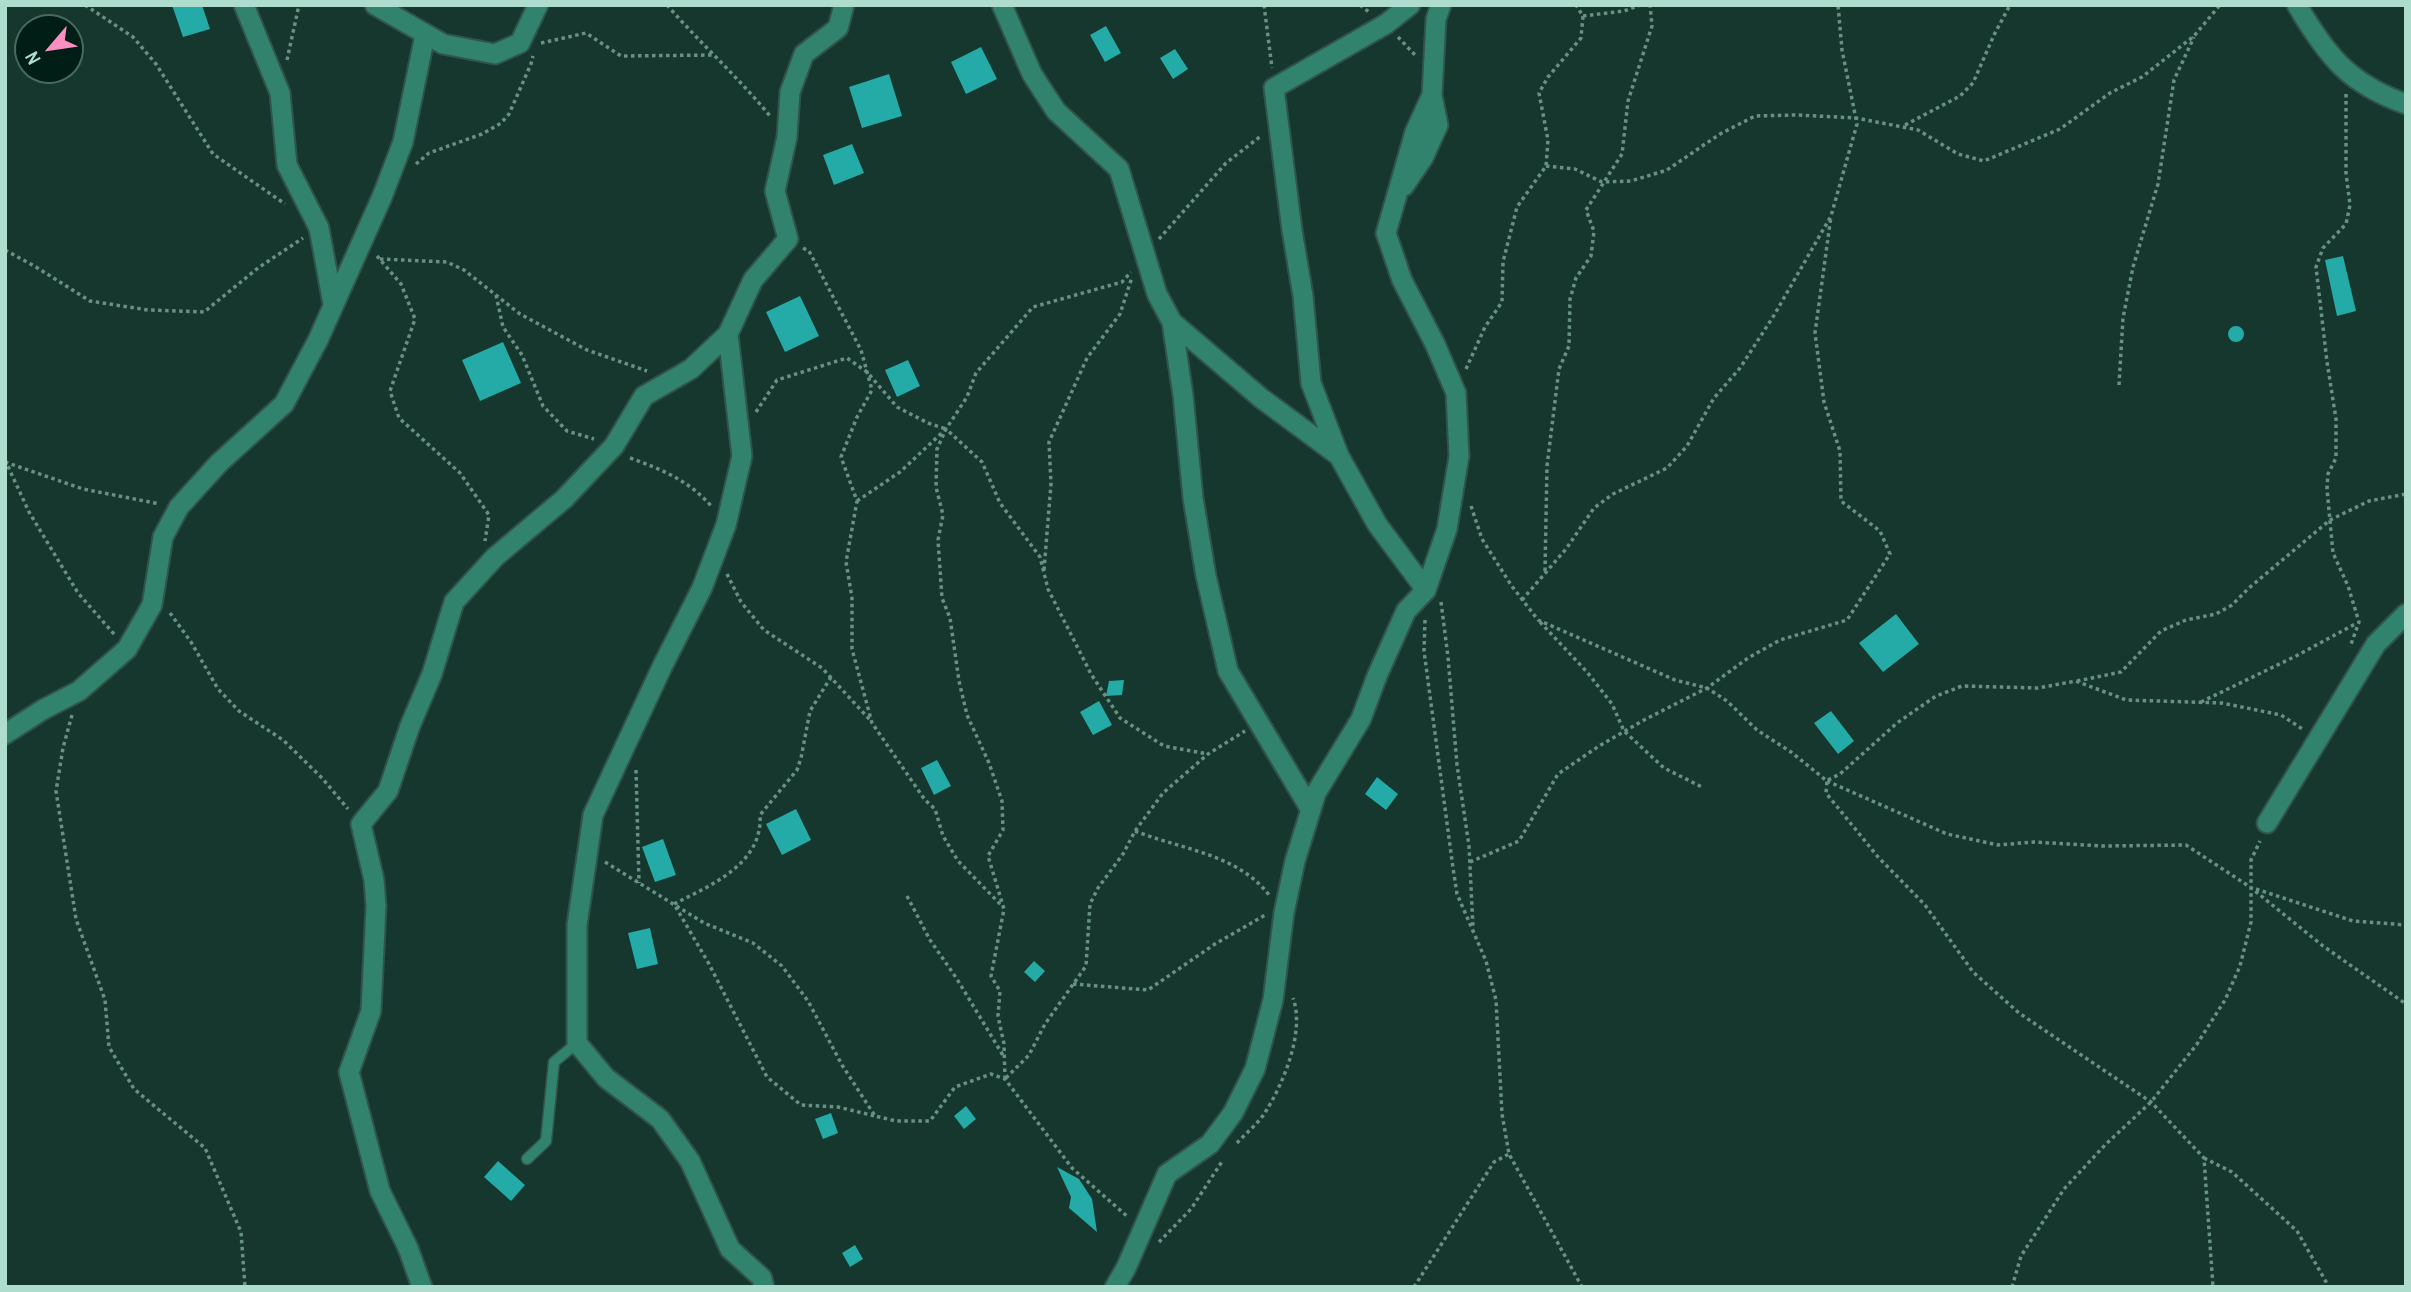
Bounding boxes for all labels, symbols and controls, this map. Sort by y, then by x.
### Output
north arrow [14,14,84,84]
text: N [18,47,46,69]

